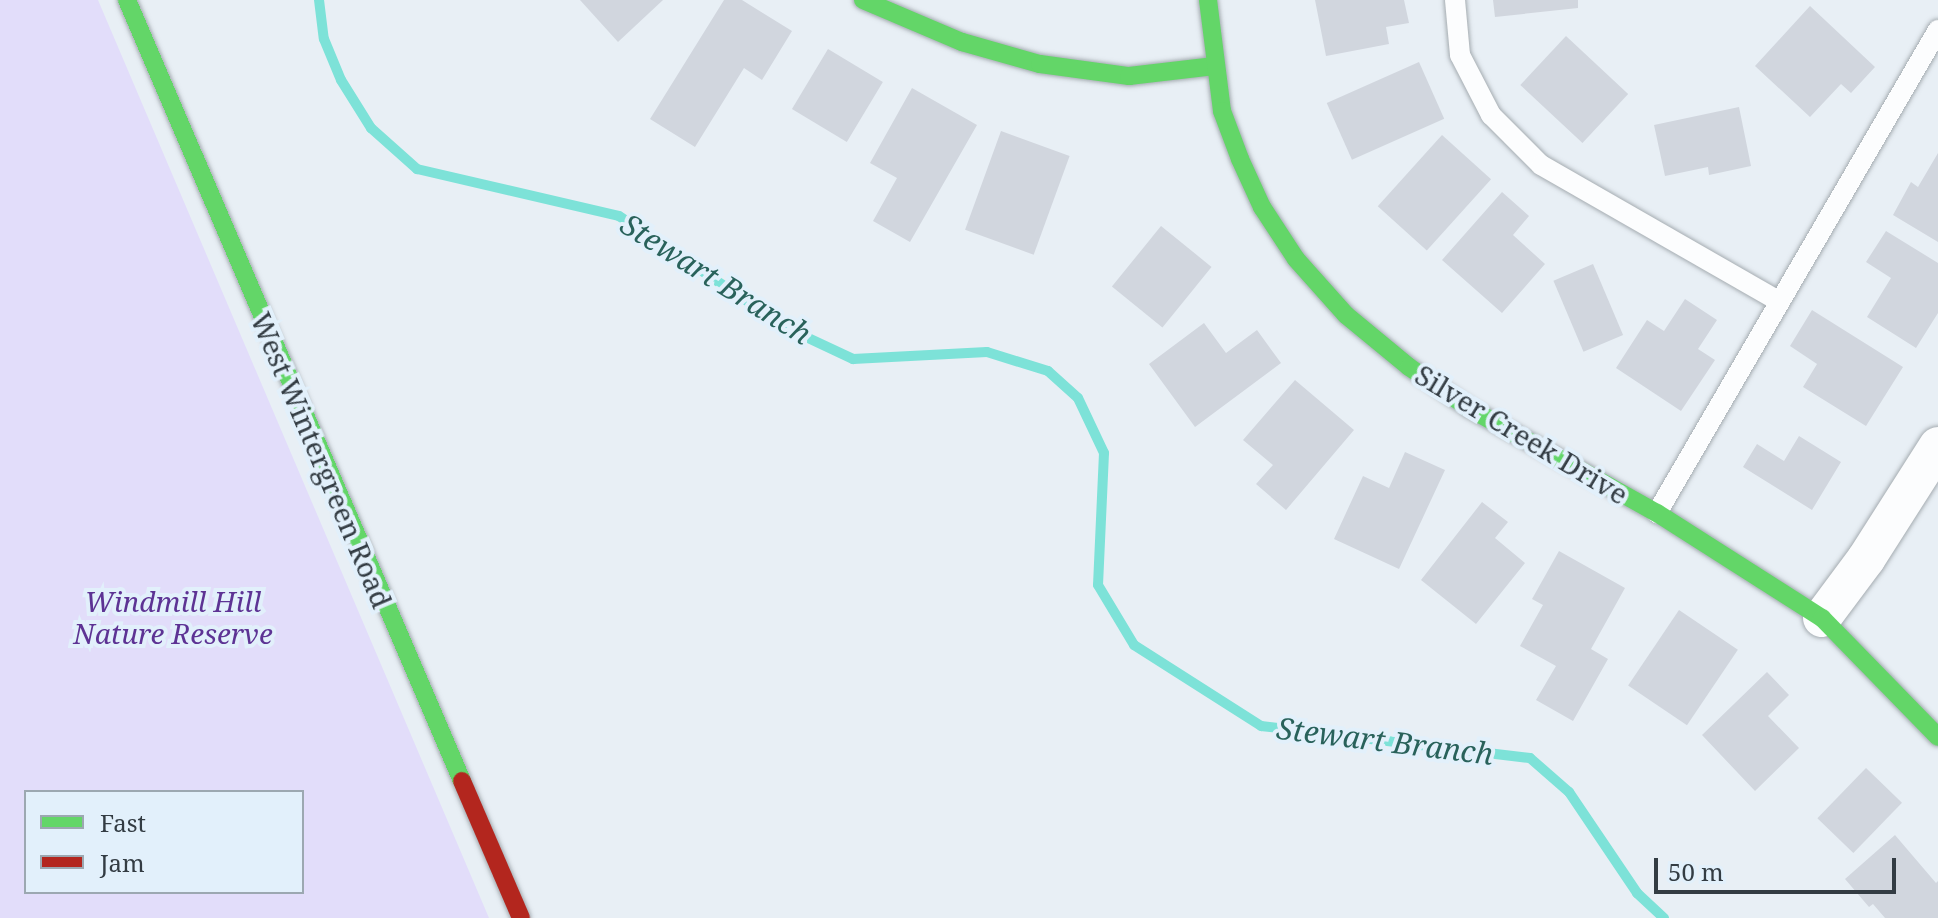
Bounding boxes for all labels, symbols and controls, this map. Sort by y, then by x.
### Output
water label: Stewart Branch [614,206,818,352]
street label: West Wintergreen Road [244,307,400,613]
street label: Silver Creek Drive [1410,357,1634,511]
park label: Windmill Hill Nature Reserve [73,584,273,650]
water label: Stewart Branch [1275,710,1495,772]
legend [24,790,304,894]
text: Fast [100,806,146,839]
scale bar [1658,842,1900,892]
text: Jam [100,846,145,879]
text: 50 m [1668,855,1724,888]

